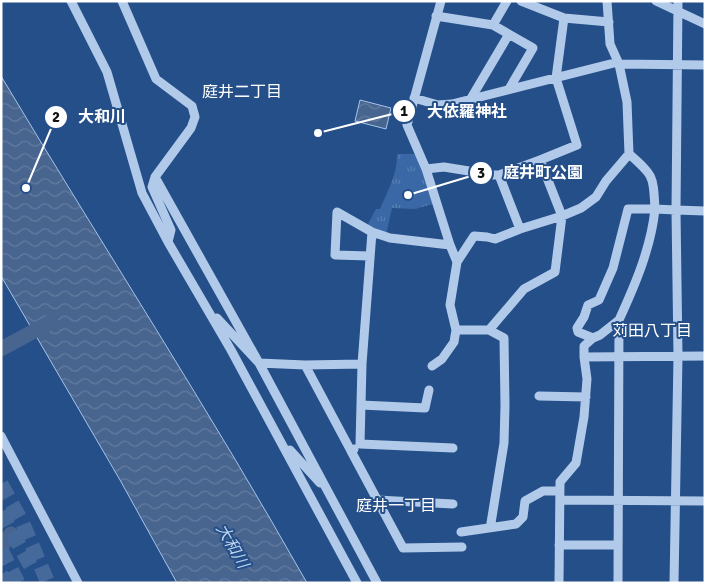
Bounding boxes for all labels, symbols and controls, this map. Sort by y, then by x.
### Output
district label: 庭井二丁目 [202,82,282,102]
callout: 大依羅神社 [392,96,517,127]
callout: 大和川 [43,101,136,132]
text: 1 [400,102,408,120]
text: 大依羅神社 [427,102,507,122]
text: 大和川 [78,107,126,127]
text: 2 [52,108,60,126]
callout: 庭井町公園 [468,157,593,188]
text: 庭井町公園 [503,163,583,183]
text: 3 [477,164,485,182]
district label: 苅田八丁目 [612,321,692,341]
district label: 庭井一丁目 [356,496,436,516]
water label: 大和川 [211,520,254,574]

